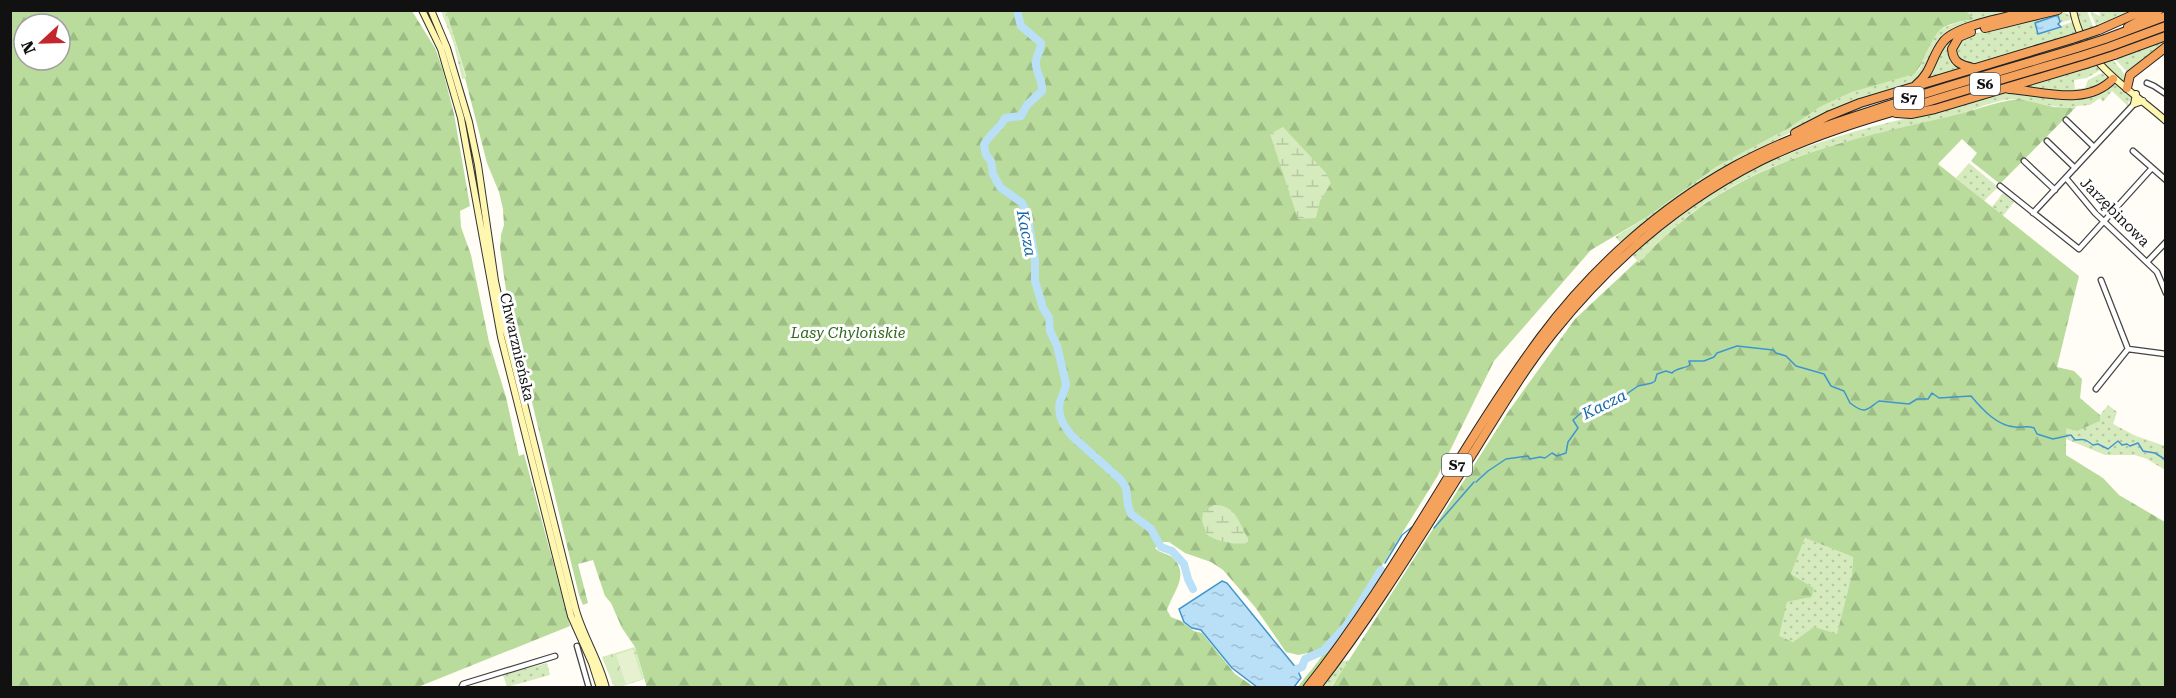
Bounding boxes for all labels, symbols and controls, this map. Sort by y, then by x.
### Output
north arrow [12,12,72,72]
text: N [17,38,40,57]
road number: S6 [1970,73,2000,95]
road number: S7 [1894,87,1924,109]
street label: Jarzębinowa [2077,174,2153,250]
water label: Kacza [1013,207,1040,258]
street label: Chwarznieńska [496,291,538,403]
park label: Lasy Chylońskie [790,324,906,342]
water label: Kacza [1578,386,1630,424]
road number: S7 [1442,454,1472,476]

